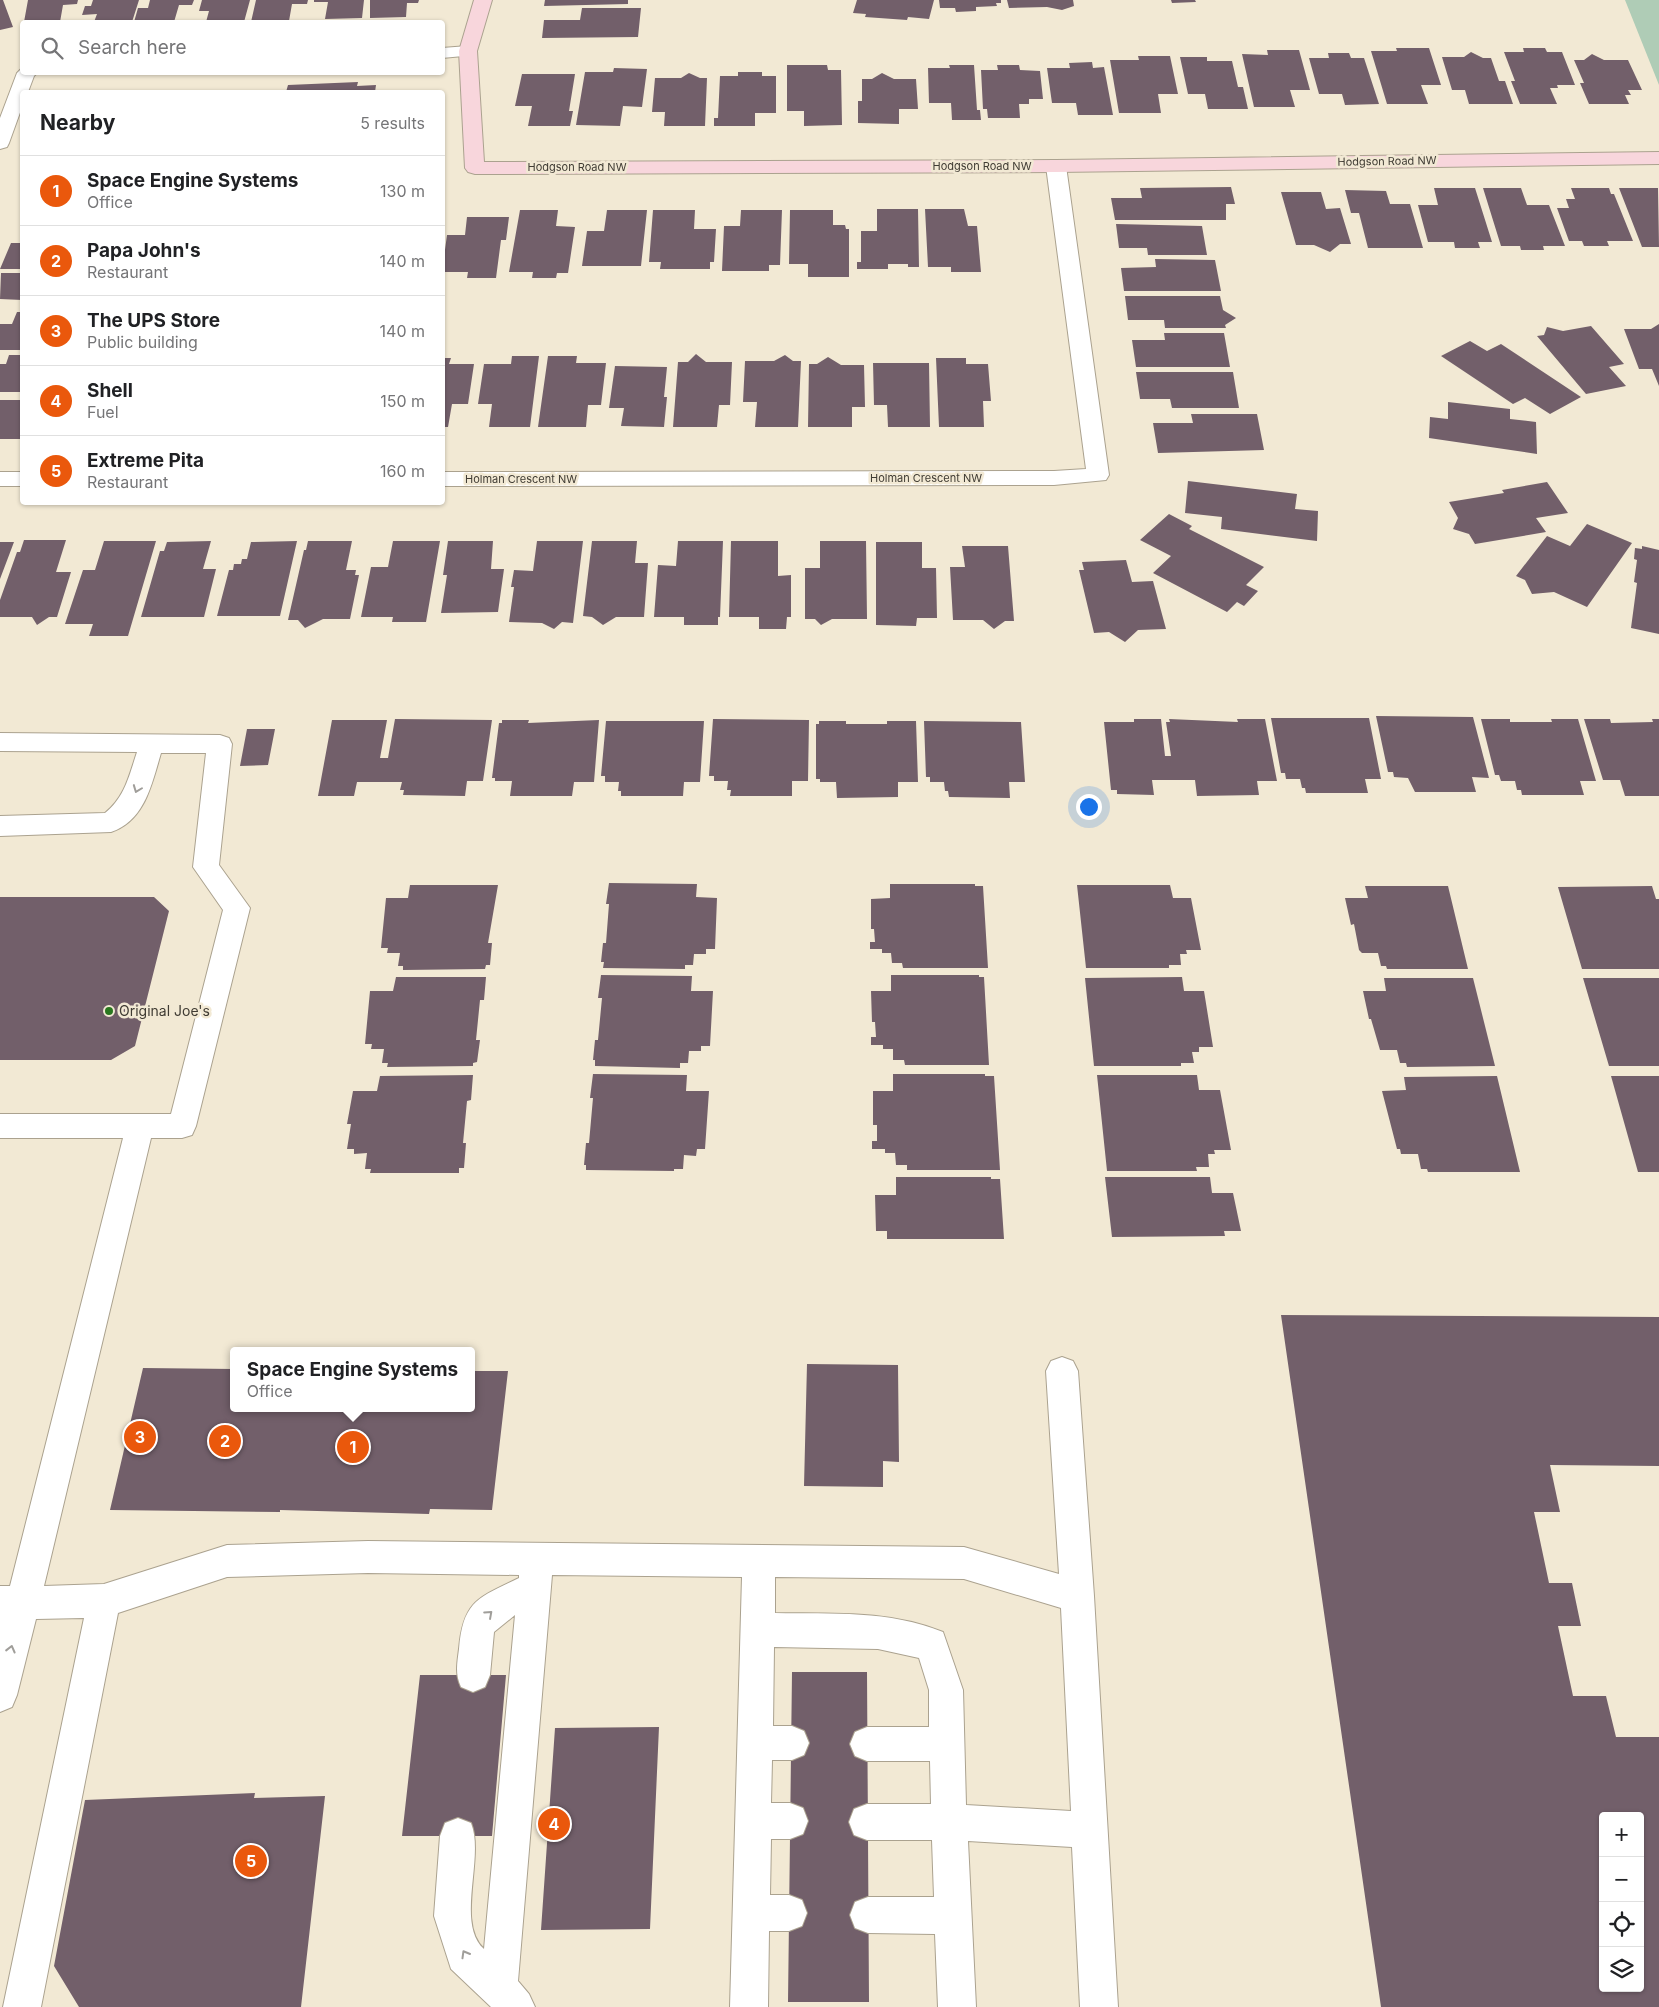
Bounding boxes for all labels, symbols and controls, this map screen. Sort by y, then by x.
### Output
search box [20,20,445,75]
icon: search [38,34,66,62]
text: Search here [78,36,187,59]
text: Nearby [40,110,115,135]
text: 5 results [360,113,425,133]
street label: Hodgson Road NW [1337,153,1437,169]
street label: Hodgson Road NW [933,159,1032,173]
street label: Hodgson Road NW [528,160,627,174]
text: Space Engine Systems [87,169,298,192]
text: 1 [53,181,59,201]
text: 130 m [380,181,425,201]
text: Office [87,192,133,212]
text: Papa John's [87,239,201,262]
text: 2 [51,251,61,271]
text: 140 m [380,251,425,271]
text: Restaurant [87,262,168,282]
text: The UPS Store [87,309,220,332]
text: 3 [51,321,61,341]
text: 140 m [380,321,425,341]
text: Public building [87,332,198,352]
text: Shell [87,379,133,402]
text: 4 [51,391,61,411]
text: 150 m [380,391,425,411]
text: Fuel [87,402,119,422]
text: Extreme Pita [87,449,204,472]
text: 5 [51,461,61,481]
text: 160 m [380,461,425,481]
street label: Holman Crescent NW [870,471,982,485]
text: Restaurant [87,472,168,492]
street label: Holman Crescent NW [465,472,577,486]
one-way arrow [133,785,143,793]
your location [1076,794,1102,820]
place label: Original Joe's [119,1002,210,1019]
marker: Original Joe's [103,1005,115,1017]
popup [230,1347,475,1412]
text: Space Engine Systems [247,1358,458,1381]
text: Office [247,1381,293,1401]
pin: 3 [124,1418,156,1456]
pin: 2 [209,1422,241,1460]
pin: 1 [337,1428,369,1466]
one-way arrow [484,1611,493,1620]
one-way arrow [5,1645,16,1654]
pin: 4 [538,1805,570,1843]
map controls [1599,1812,1644,1992]
button: + [1599,1812,1644,1857]
pin: 5 [235,1842,267,1880]
button: − [1599,1857,1644,1902]
button: locate [1599,1902,1644,1947]
button: layers [1599,1947,1644,1992]
one-way arrow [462,1950,472,1959]

